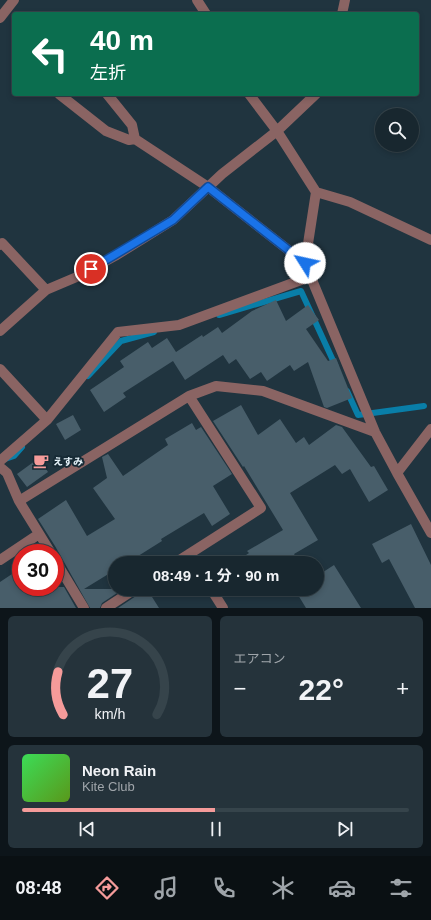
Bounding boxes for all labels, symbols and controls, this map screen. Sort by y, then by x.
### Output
text: 40 m [90,25,154,56]
icon: left [24,28,76,80]
text: 左折 [90,63,126,83]
map controls [375,108,419,152]
button: search [375,108,419,152]
position arrow [284,242,326,284]
pin [74,252,108,286]
icon: arrive [80,258,102,280]
cafe icon: えすみ [32,452,50,470]
place label: えすみ [53,456,83,467]
speed limit sign: 30 [12,544,64,596]
text: 08:49 · 1 分 · 90 m [153,567,279,584]
text: エアコン [234,651,286,666]
text: 27 [87,659,133,706]
text: 22° [299,673,344,706]
text: − [234,676,246,701]
text: + [396,676,409,701]
text: km/h [94,705,125,721]
text: Neon Rain [82,762,156,779]
text: Kite Club [82,779,135,794]
icon: previous [76,818,98,840]
icon: pause [205,818,227,840]
icon: next [334,818,356,840]
icon: directions [93,874,121,902]
icon: music [152,874,180,902]
icon: phone [210,874,238,902]
icon: climate [269,874,297,902]
icon: car [328,874,356,902]
icon: filters [387,874,415,902]
text: 08:48 [15,878,62,898]

